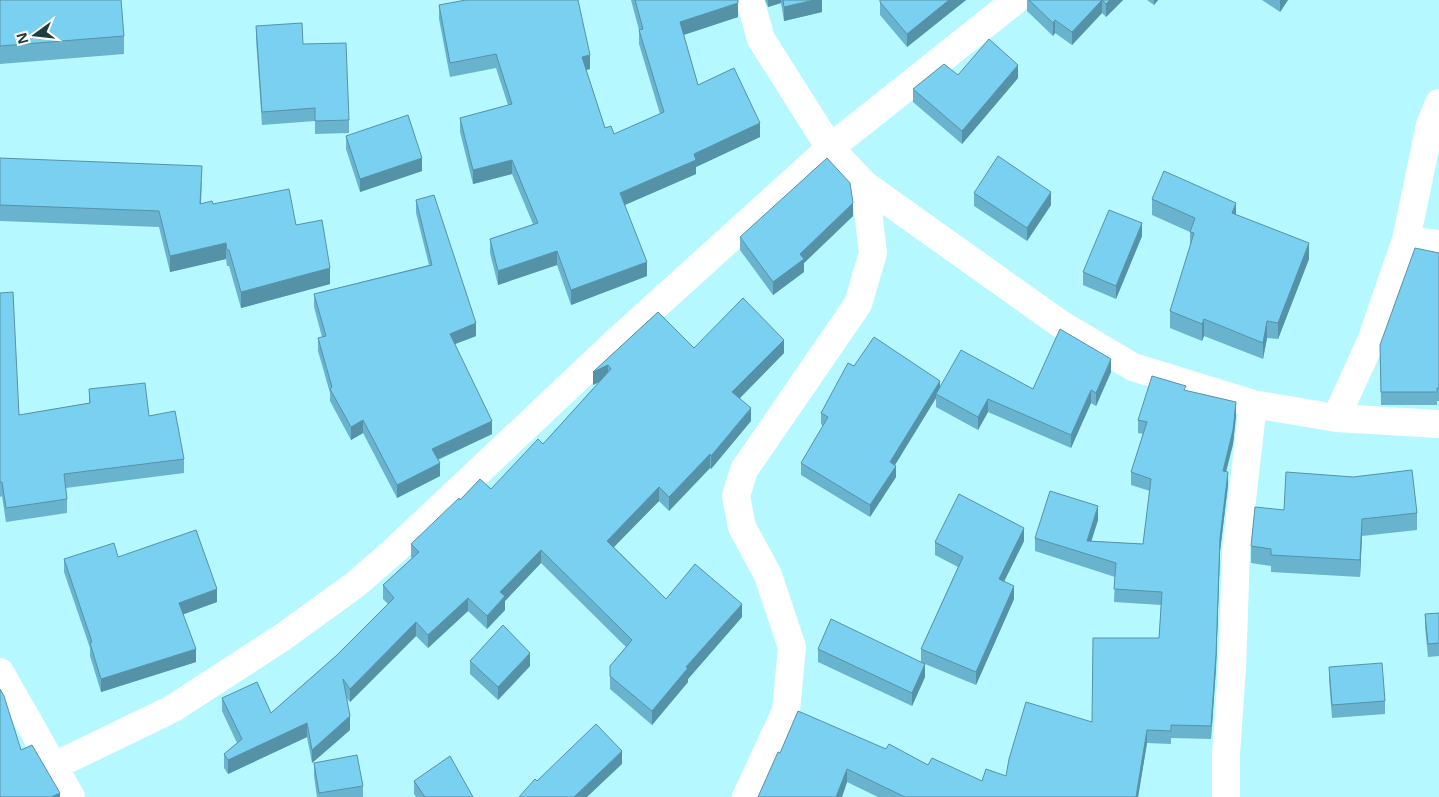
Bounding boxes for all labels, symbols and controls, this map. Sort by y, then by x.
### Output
north arrow [10,10,60,60]
text: N [11,31,33,46]

